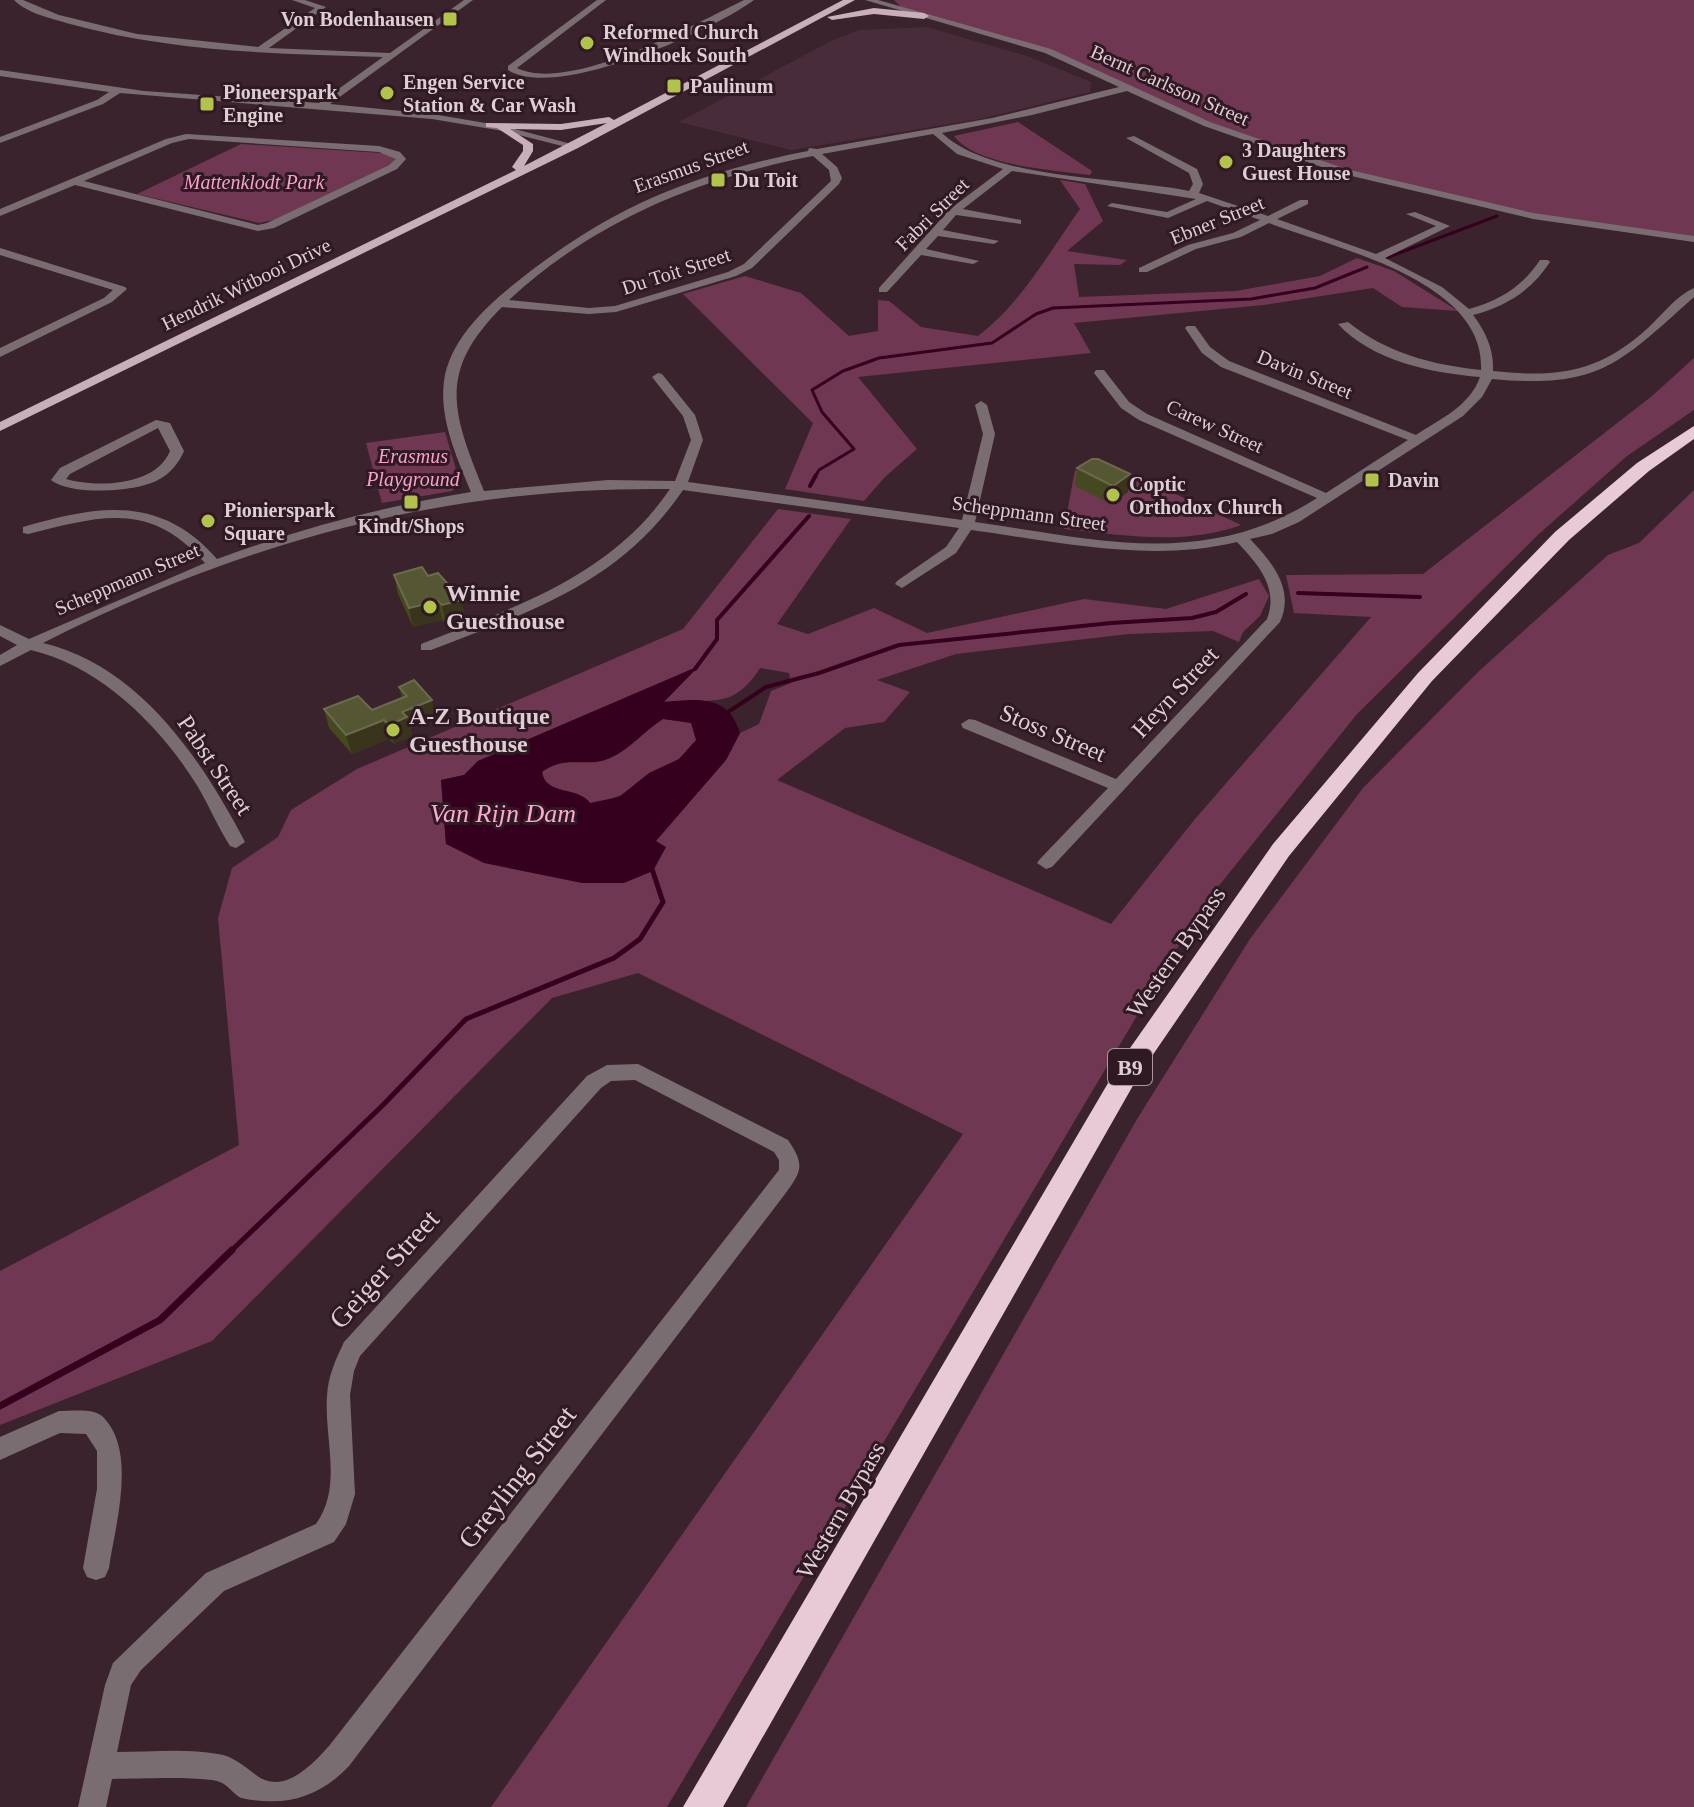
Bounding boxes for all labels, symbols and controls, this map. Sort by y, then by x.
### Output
place label: Von Bodenhausen [281,8,434,30]
marker: Von Bodenhausen [441,10,459,28]
place label: Reformed Church Windhoek South [603,21,759,66]
marker: Reformed Church Windhoek South [578,34,596,52]
street label: Bernt Carlsson Street [1087,40,1253,130]
place label: Engen Service Station & Car Wash [403,71,576,116]
place label: Paulinum [690,75,774,97]
marker: Paulinum [665,77,683,95]
place label: Pioneerspark Engine [223,81,338,127]
marker: Engen Service Station & Car Wash [378,84,396,102]
marker: Pioneerspark Engine [198,95,216,113]
street label: Erasmus Street [631,135,752,197]
place label: 3 Daughters Guest House [1242,139,1350,184]
marker: 3 Daughters Guest House [1217,153,1235,171]
place label: Du Toit [734,169,798,191]
park label: Mattenklodt Park [183,171,325,193]
marker: Du Toit [709,171,727,189]
street label: Fabri Street [891,173,973,255]
street label: Ebner Street [1167,191,1268,249]
street label: Hendrik Witbooi Drive [158,233,334,335]
street label: Du Toit Street [619,243,733,299]
street label: Davin Street [1254,345,1356,403]
street label: Carew Street [1163,395,1267,457]
park label: Erasmus Playground [365,445,461,491]
place label: Davin [1388,469,1439,491]
marker: Davin [1363,471,1381,489]
place label: Coptic Orthodox Church [1129,473,1283,518]
marker: Coptic Orthodox Church [1104,486,1122,504]
street label: Scheppmann Street [951,491,1108,536]
marker: Kindt/Shops [402,493,420,511]
place label: Pionierspark Square [224,499,336,545]
marker: Pionierspark Square [199,512,217,530]
place label: Kindt/Shops [358,515,465,538]
street label: Scheppmann Street [51,538,203,620]
place label: Winnie Guesthouse [446,580,565,634]
marker: Winnie Guesthouse [421,598,439,616]
street label: Heyn Street [1127,641,1224,743]
street label: Stoss Street [996,699,1110,767]
place label: A-Z Boutique Guesthouse [409,703,550,757]
street label: Pabst Street [172,710,258,820]
marker: A-Z Boutique Guesthouse [384,721,402,739]
water label: Van Rijn Dam [430,799,576,828]
street label: Western Bypass [1121,882,1231,1022]
road number: B9 [1108,1049,1152,1085]
street label: Geiger Street [323,1203,445,1335]
street label: Greyling Street [452,1400,582,1554]
street label: Western Bypass [791,1437,891,1583]

